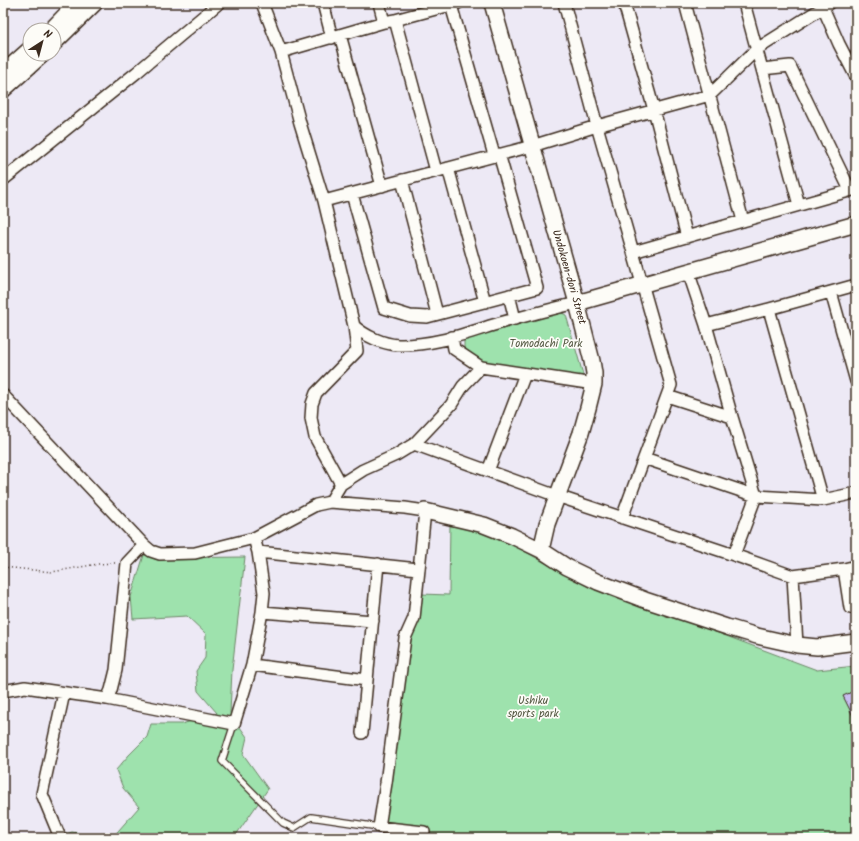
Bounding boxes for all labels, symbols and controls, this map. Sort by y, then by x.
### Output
north arrow [22,22,62,62]
text: N [39,25,55,44]
street label: Undokoen-dori Street [547,227,591,327]
park label: Tomodachi Park [509,335,583,353]
park label: Ushiku sports park [507,692,559,723]

